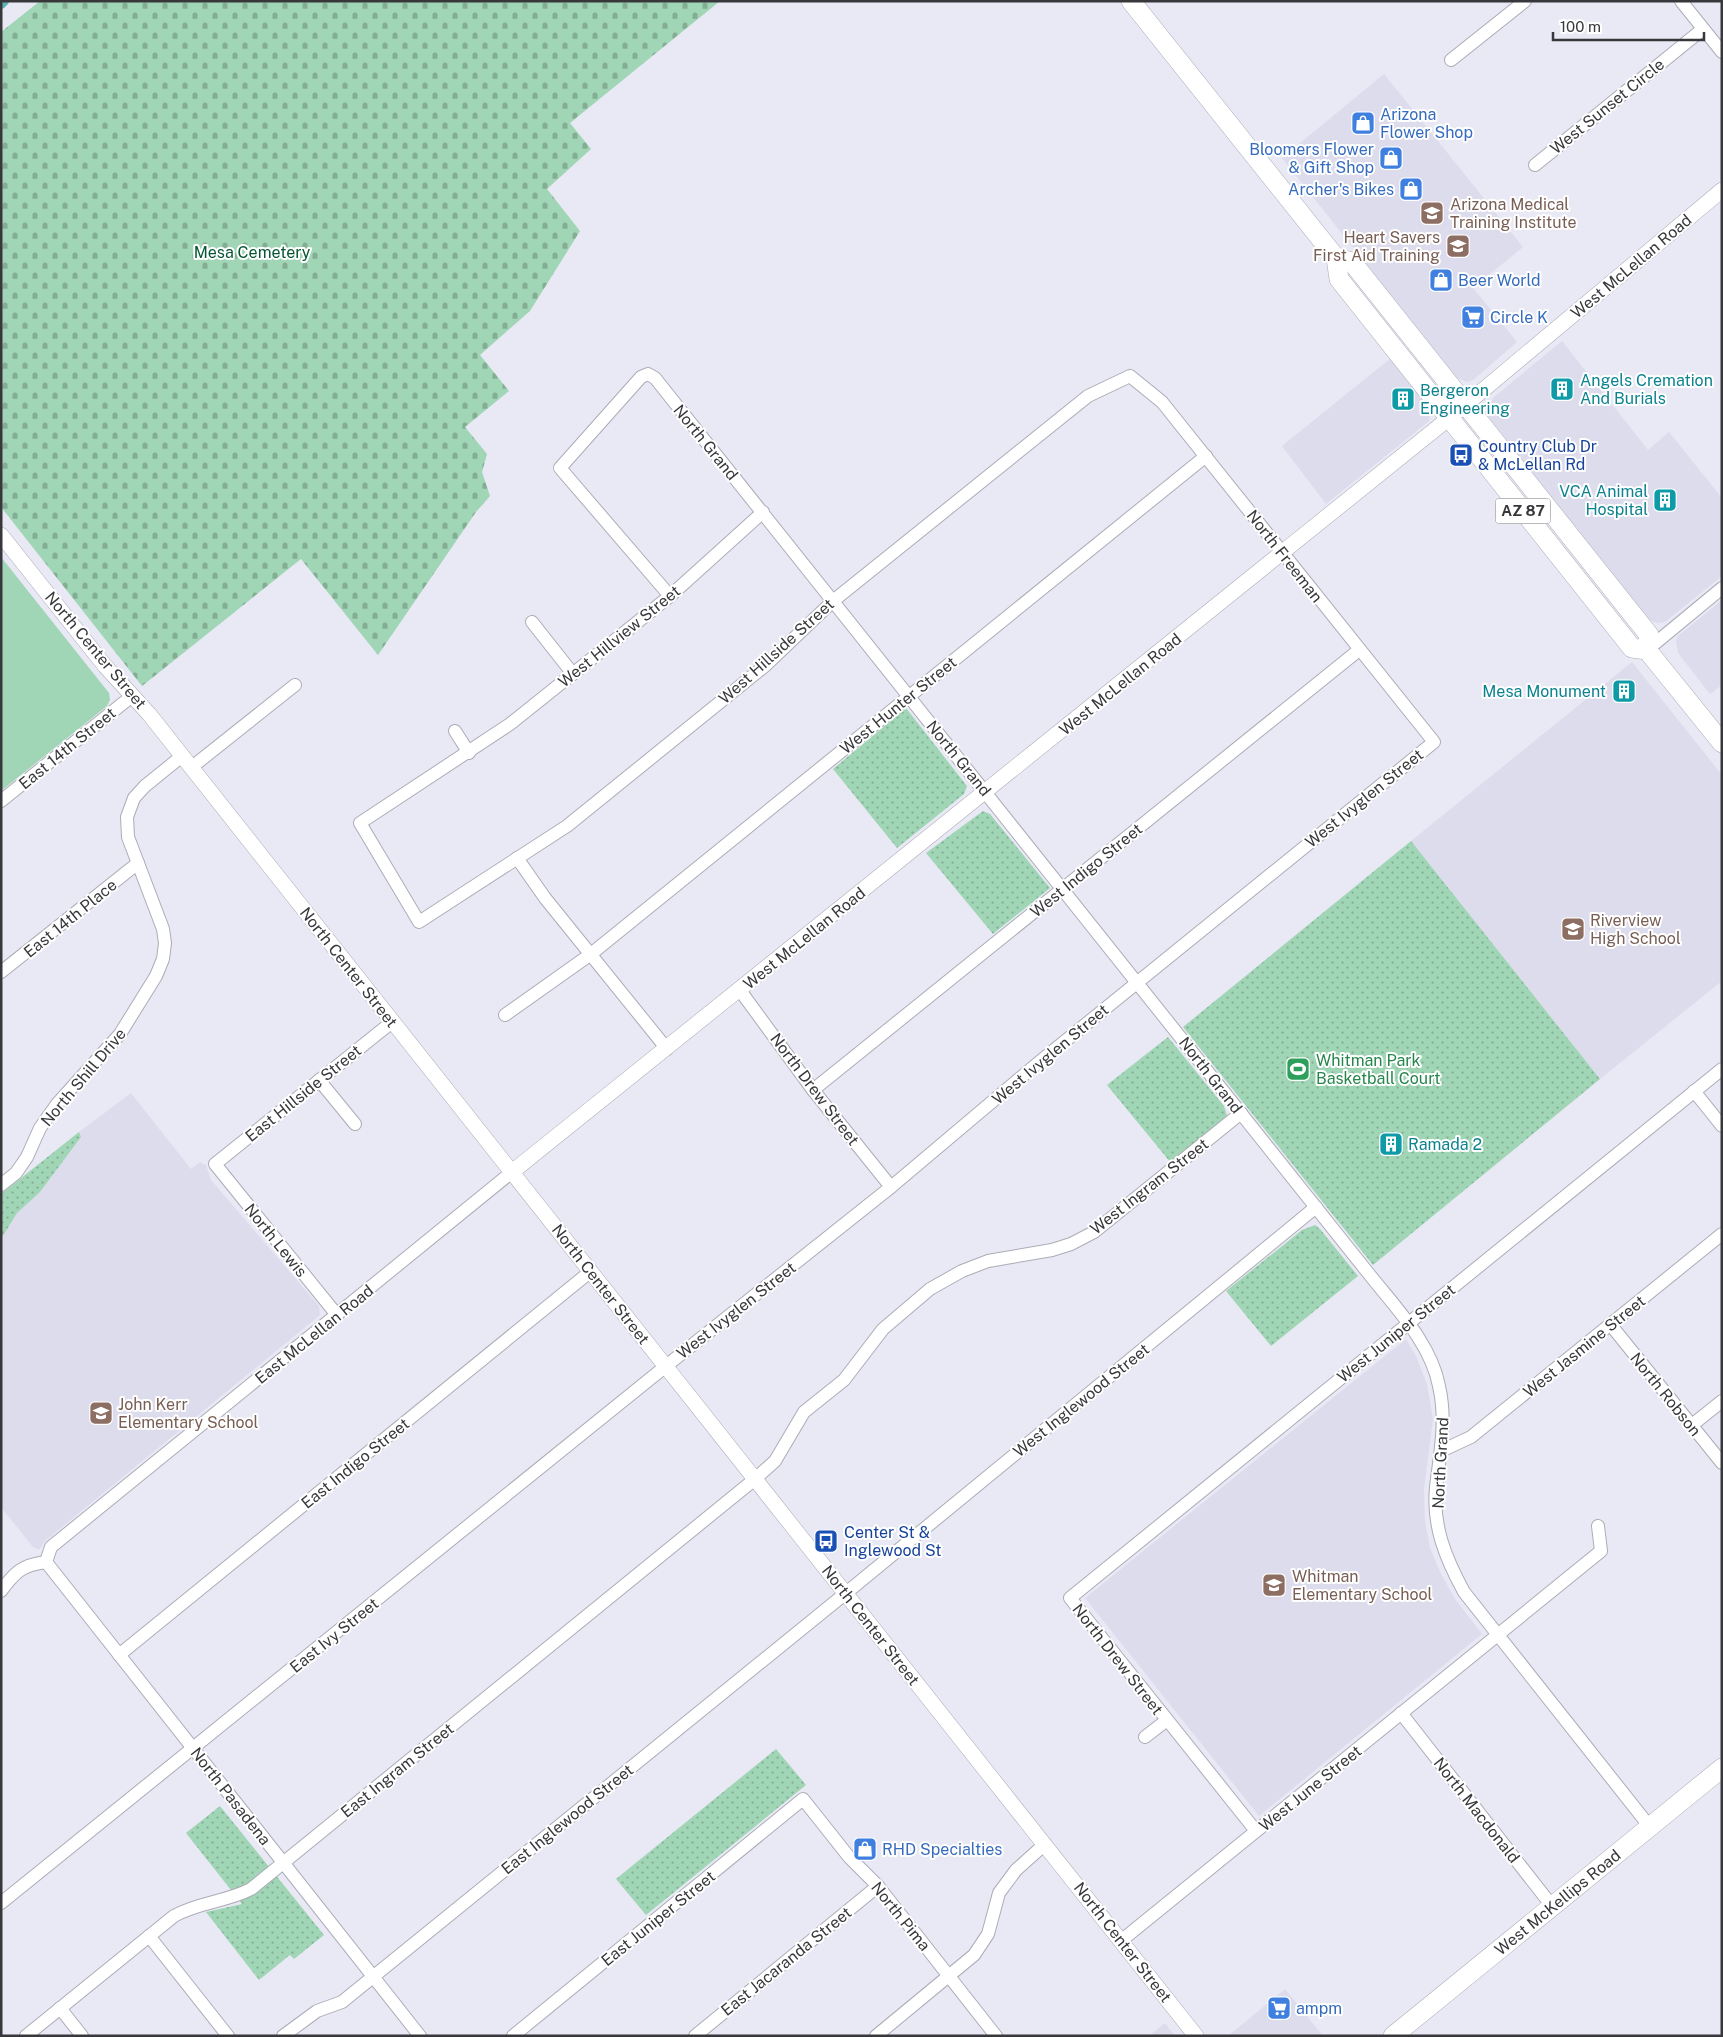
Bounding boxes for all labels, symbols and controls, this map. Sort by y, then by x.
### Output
scale bar [1553,10,1704,42]
text: 100 m [1560,18,1601,35]
street label: West Sunset Circle [1547,55,1668,158]
place label: Arizona Flower Shop [1380,105,1473,142]
shop icon: Arizona Flower Shop [1350,110,1376,136]
place label: Bloomers Flower & Gift Shop [1249,140,1374,177]
shop icon: Bloomers Flower & Gift Shop [1378,145,1404,171]
shop icon: Archer's Bikes [1398,176,1424,202]
place label: Archer's Bikes [1288,180,1394,199]
place label: Arizona Medical Training Institute [1450,195,1577,232]
school or university icon: Arizona Medical Training Institute [1419,200,1445,226]
street label: West McLellan Road [1567,210,1695,322]
place label: Heart Savers First Aid Training [1313,228,1440,265]
school or university icon: Heart Savers First Aid Training [1445,233,1471,259]
park label: Mesa Cemetery [194,243,311,262]
shop icon: Beer World [1428,267,1454,293]
place label: Beer World [1458,271,1541,290]
supermarket icon: Circle K [1460,304,1486,330]
place label: Circle K [1490,308,1548,327]
place label: Angels Cremation And Burials [1580,371,1713,408]
building icon: Angels Cremation And Burials [1549,376,1575,402]
place label: Bergeron Engineering [1420,381,1510,418]
building icon: Bergeron Engineering [1390,386,1416,412]
street label: North Grand [669,401,742,484]
place label: Country Club Dr & McLellan Rd [1478,437,1597,474]
bus stop icon: Country Club Dr & McLellan Rd [1448,442,1474,468]
place label: VCA Animal Hospital [1559,482,1648,519]
building icon: VCA Animal Hospital [1652,487,1678,513]
road number: AZ 87 [1496,498,1550,524]
street label: North Freeman [1243,506,1327,606]
street label: West Hillview Street [555,581,684,691]
street label: North Center Street [41,588,150,713]
street label: West Hillside Street [715,595,838,708]
street label: West McLellan Road [1055,629,1185,739]
street label: West Hunter Street [836,653,960,758]
building icon: Mesa Monument [1611,678,1637,704]
place label: Mesa Monument [1482,682,1606,701]
street label: East 14th Street [15,703,120,793]
street label: North Grand [922,717,995,800]
street label: West Ivyglen Street [1302,745,1427,852]
street label: West Indigo Street [1027,820,1146,921]
street label: East 14th Place [20,875,121,962]
street label: West McLellan Road [739,883,869,993]
street label: North Center Street [296,903,401,1031]
place label: Riverview High School [1590,911,1681,948]
school or university icon: Riverview High School [1560,916,1586,942]
street label: West Ivyglen Street [988,1000,1112,1109]
street label: North Shill Drive [37,1024,130,1130]
street label: North Drew Street [766,1029,863,1149]
street label: North Grand [1175,1033,1246,1117]
street label: East Hillside Street [242,1041,365,1146]
place label: Whitman Park Basketball Court [1316,1051,1440,1088]
sports icon: Whitman Park Basketball Court [1285,1056,1311,1082]
building icon: Ramada 2 [1378,1131,1404,1157]
street label: West Ingram Street [1086,1134,1212,1238]
place label: Ramada 2 [1408,1135,1482,1154]
street label: North Lewis [240,1200,311,1281]
street label: North Center Street [548,1220,653,1348]
street label: West Ivyglen Street [673,1258,800,1363]
street label: West Juniper Street [1334,1280,1459,1387]
street label: East McLellan Road [251,1281,377,1388]
street label: West Jasmine Street [1520,1291,1649,1401]
street label: West Inglewood Street [1010,1340,1153,1461]
street label: North Robson [1626,1349,1705,1440]
place label: John Kerr Elementary School [118,1395,259,1432]
school or university icon: John Kerr Elementary School [88,1400,114,1426]
street label: East Indigo Street [298,1414,413,1513]
street label: North Grand [1429,1417,1452,1509]
place label: Center St & Inglewood St [844,1523,942,1560]
bus stop icon: Center St & Inglewood St [813,1528,839,1554]
street label: North Center Street [818,1561,923,1689]
place label: Whitman Elementary School [1292,1567,1433,1604]
school or university icon: Whitman Elementary School [1261,1572,1287,1598]
street label: East Ivy Street [286,1594,382,1677]
street label: North Drew Street [1068,1600,1167,1719]
street label: East Ingram Street [337,1719,458,1822]
street label: West June Street [1255,1741,1365,1835]
street label: North Pasadena [187,1744,275,1849]
street label: North Macdonald [1430,1754,1524,1867]
street label: East Inglewood Street [497,1760,637,1878]
shop icon: RHD Specialties [852,1836,878,1862]
place label: RHD Specialties [882,1840,1002,1859]
street label: West McKellips Road [1491,1846,1624,1959]
street label: East Juniper Street [598,1867,719,1970]
street label: North Pima [867,1878,934,1955]
street label: North Center Street [1070,1878,1175,2006]
street label: East Jacaranda Street [717,1903,855,2020]
supermarket icon: ampm [1266,1995,1292,2021]
place label: ampm [1296,1999,1342,2018]

